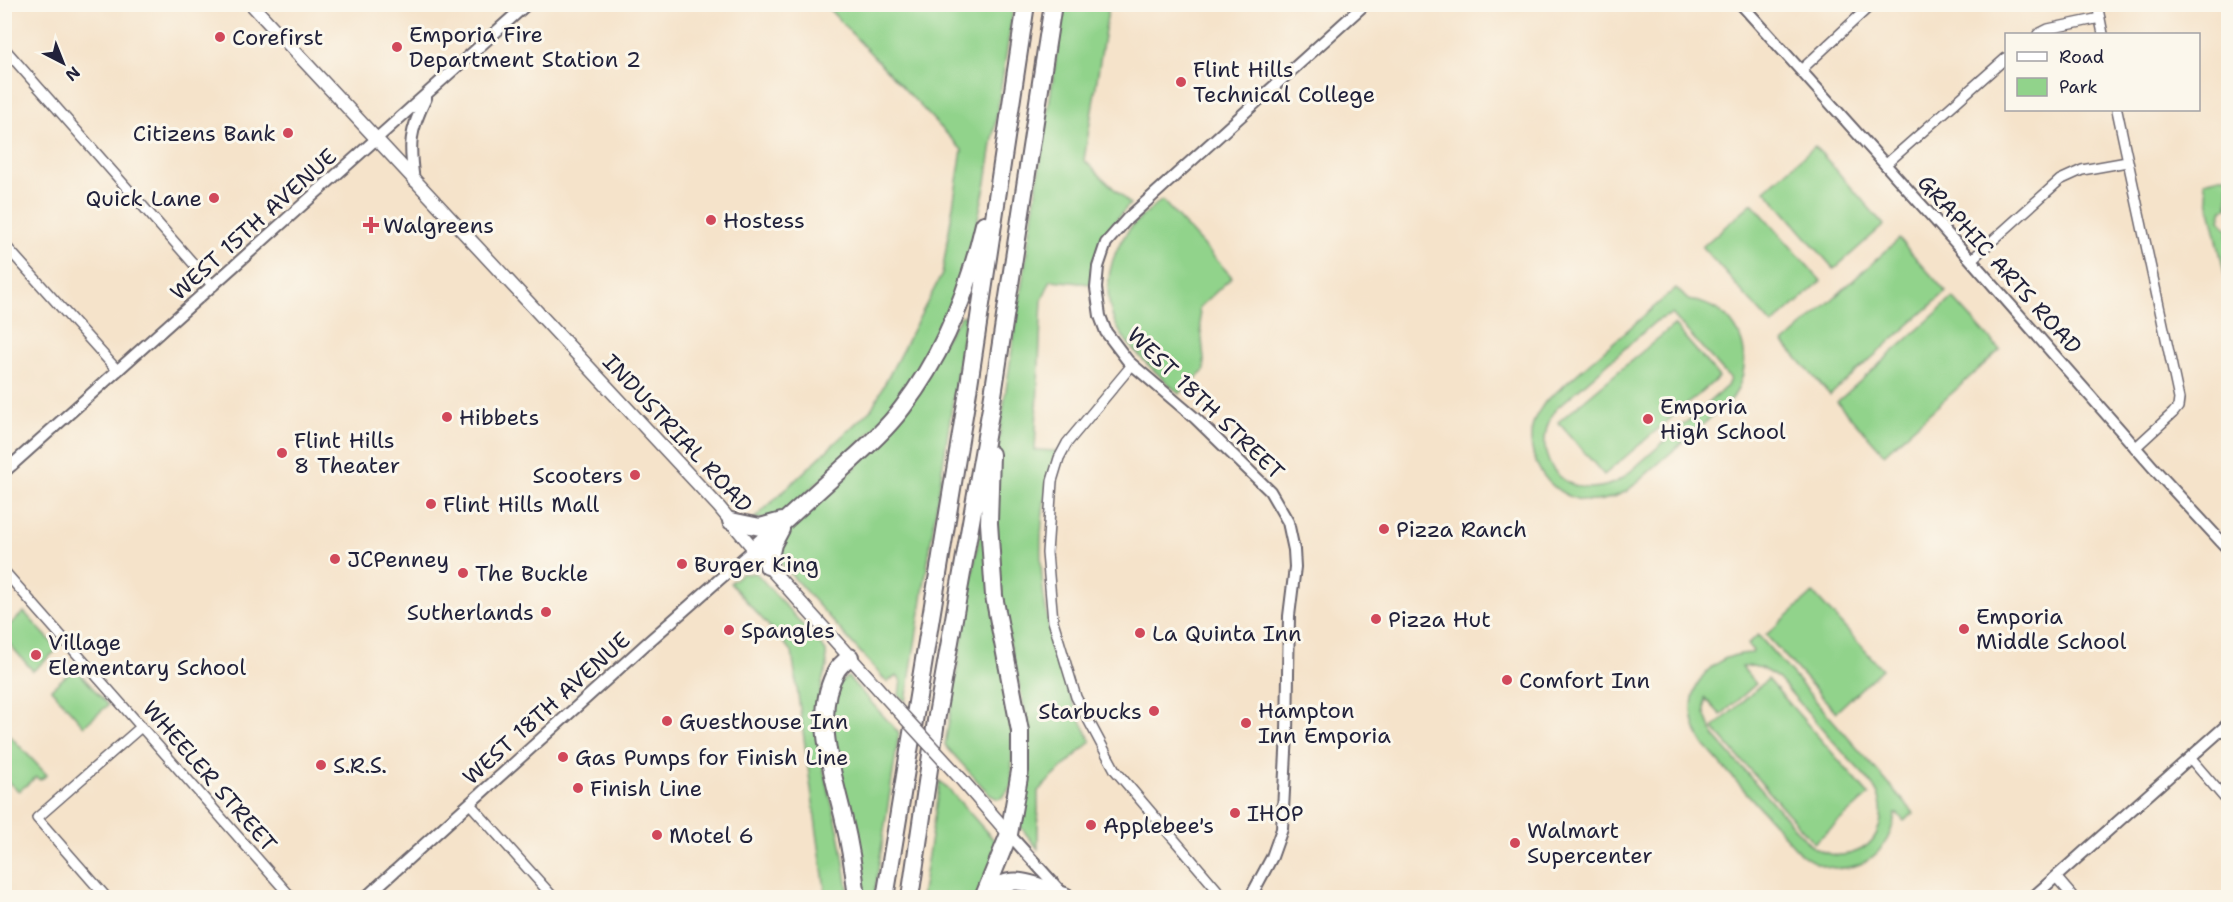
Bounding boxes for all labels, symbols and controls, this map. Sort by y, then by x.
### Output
place label: Emporia Fire Department Station 2 [409,20,641,74]
place label: Corefirst [232,23,323,52]
marker: Corefirst [213,30,227,44]
north arrow [33,33,93,93]
legend [2005,33,2200,111]
marker: Emporia Fire Department Station 2 [390,40,404,54]
text: Road [2059,45,2104,69]
place label: Flint Hills Technical College [1193,55,1375,109]
text: N [61,62,84,86]
marker: Flint Hills Technical College [1174,75,1188,89]
text: Park [2059,75,2098,99]
place label: Citizens Bank [133,119,276,148]
marker: Citizens Bank [281,126,295,140]
street label: WEST 15TH AVENUE [164,142,343,307]
street label: GRAPHIC ARTS ROAD [1911,168,2088,360]
place label: Quick Lane [85,184,202,213]
marker: Quick Lane [207,191,221,205]
place label: Hostess [723,206,805,235]
place label: Walgreens [383,211,494,240]
marker: Hostess [704,213,718,227]
marker: Walgreens [364,218,378,232]
street label: WEST 18TH STREET [1121,321,1291,486]
street label: INDUSTRIAL ROAD [596,348,759,519]
place label: Emporia High School [1660,392,1786,446]
place label: Hibbets [459,403,539,432]
marker: Hibbets [440,410,454,424]
marker: Emporia High School [1641,412,1655,426]
place label: Flint Hills 8 Theater [294,426,400,480]
marker: Flint Hills 8 Theater [275,446,289,460]
place label: Scooters [533,461,623,490]
marker: Scooters [628,468,642,482]
place label: Flint Hills Mall [443,490,599,519]
marker: Flint Hills Mall [424,497,438,511]
place label: Pizza Ranch [1396,515,1527,544]
marker: Pizza Ranch [1377,522,1391,536]
place label: JCPenney [347,545,449,574]
place label: Burger King [694,550,819,579]
marker: JCPenney [328,552,342,566]
marker: Burger King [675,557,689,571]
place label: The Buckle [475,559,588,588]
marker: The Buckle [456,566,470,580]
place label: Sutherlands [407,598,534,627]
place label: Emporia Middle School [1976,602,2127,656]
marker: Sutherlands [539,605,553,619]
place label: Pizza Hut [1388,605,1491,634]
marker: Pizza Hut [1369,612,1383,626]
place label: Spangles [741,616,835,645]
place label: La Quinta Inn [1152,619,1301,648]
marker: Emporia Middle School [1957,622,1971,636]
marker: Spangles [722,623,736,637]
street label: WEST 18TH AVENUE [457,625,636,791]
marker: La Quinta Inn [1133,626,1147,640]
place label: Village Elementary School [48,628,246,682]
marker: Village Elementary School [29,648,43,662]
place label: Comfort Inn [1519,666,1650,695]
marker: Comfort Inn [1500,673,1514,687]
street label: WHEELER STREET [136,695,284,858]
place label: Hampton Inn Emporia [1258,696,1391,750]
place label: Starbucks [1038,697,1142,726]
marker: Starbucks [1147,704,1161,718]
place label: Guesthouse Inn [679,707,848,736]
marker: Guesthouse Inn [660,714,674,728]
marker: Hampton Inn Emporia [1239,716,1253,730]
place label: Gas Pumps for Finish Line [575,743,849,772]
marker: Gas Pumps for Finish Line [556,750,570,764]
place label: S.R.S. [333,751,387,780]
marker: S.R.S. [314,758,328,772]
place label: Finish Line [590,774,702,803]
marker: Finish Line [571,781,585,795]
place label: IHOP [1247,799,1304,828]
marker: IHOP [1228,806,1242,820]
place label: Applebee's [1103,811,1214,840]
place label: Walmart Supercenter [1527,816,1653,870]
marker: Applebee's [1084,818,1098,832]
place label: Motel 6 [669,821,754,850]
marker: Motel 6 [650,828,664,842]
marker: Walmart Supercenter [1508,836,1522,850]

